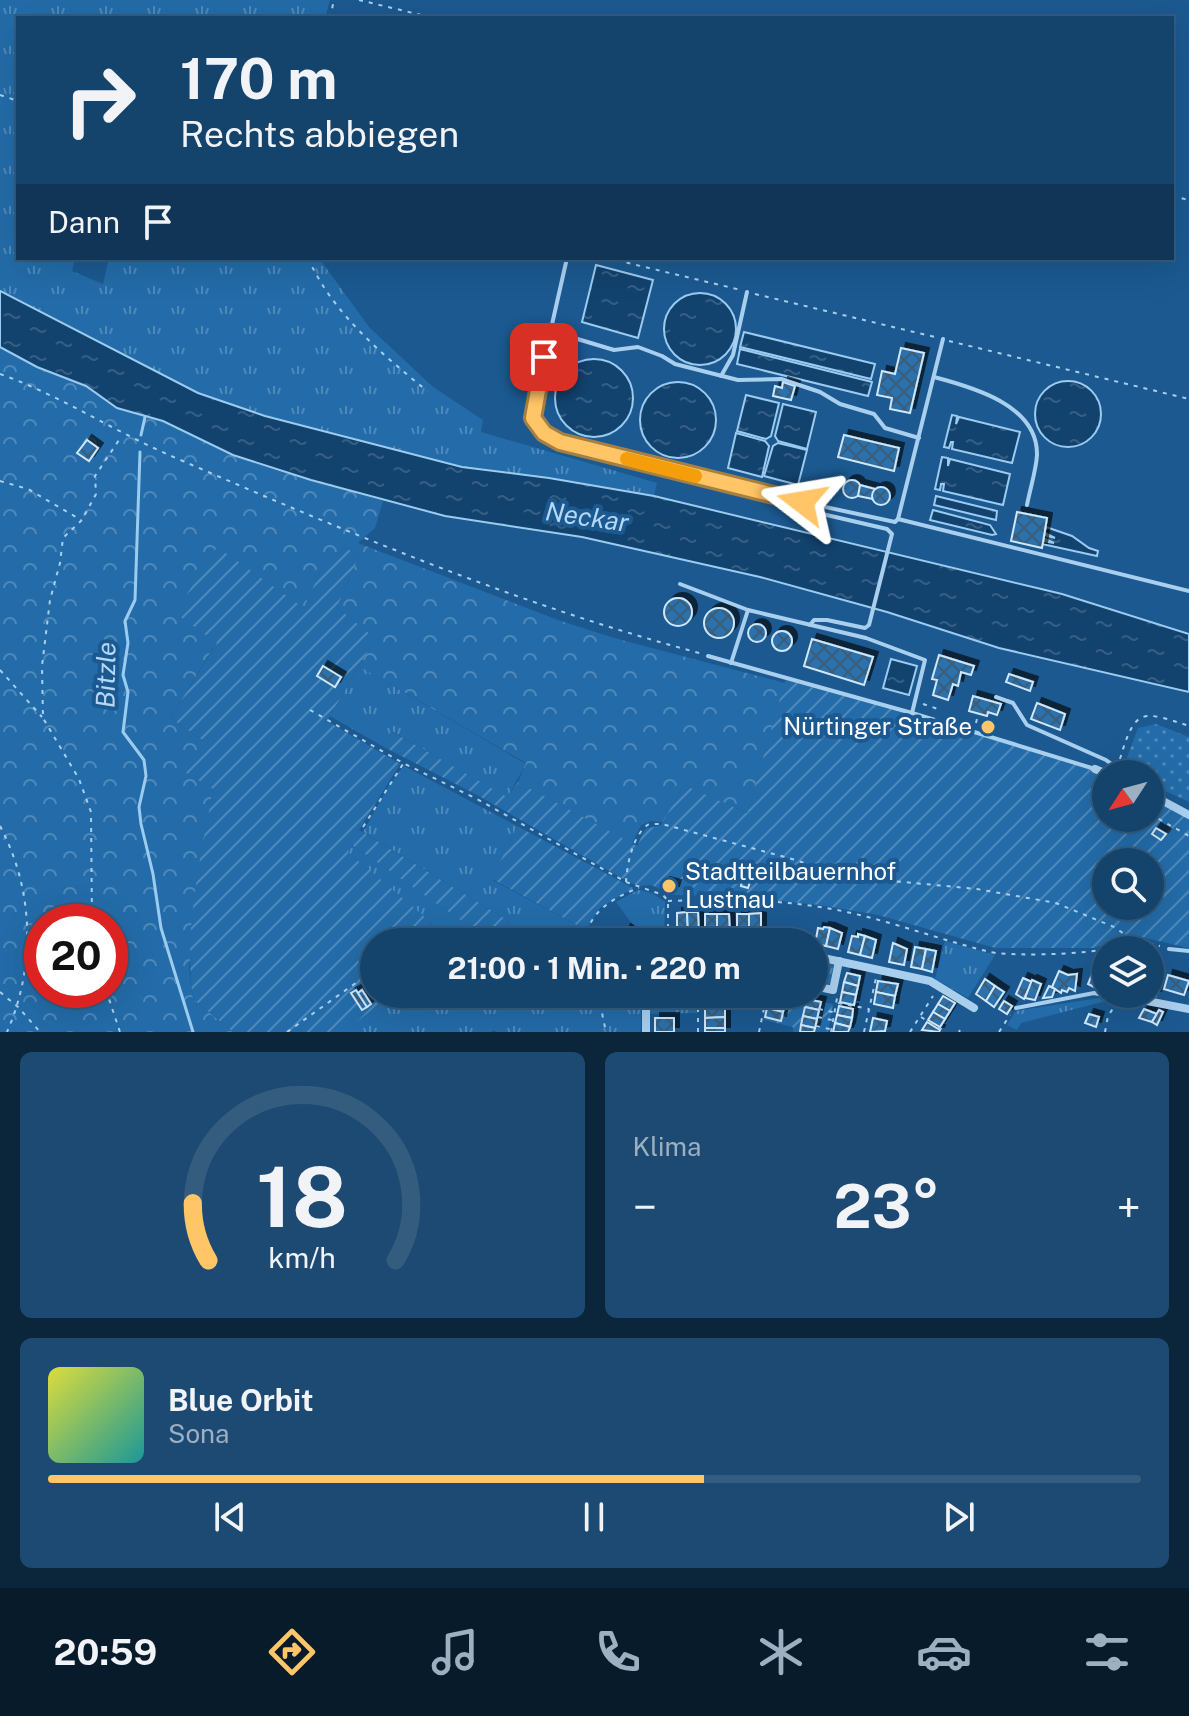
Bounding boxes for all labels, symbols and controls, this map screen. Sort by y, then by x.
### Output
text: 170 m [180,46,337,112]
icon: right [48,48,152,152]
text: Rechts abbiegen [180,113,459,155]
icon: arrive [136,200,180,244]
text: Dann [48,204,120,240]
pin [510,323,578,391]
icon: arrive [522,335,566,379]
position arrow [760,460,844,544]
water label: Neckar [543,495,631,538]
water label: Bitzle [89,642,122,708]
place label: Nürtinger Straße [783,712,972,740]
marker: Nürtinger Straße [979,718,997,736]
north arrow [1092,760,1164,832]
map controls [1092,760,1164,1008]
button: search [1092,848,1164,920]
place label: Stadtteilbauernhof Lustnau [685,857,896,913]
marker: Stadtteilbauernhof Lustnau [660,877,678,895]
speed limit sign: 20 [24,904,128,1008]
button: layers [1092,936,1164,1008]
text: 21:00 · 1 Min. · 220 m [447,950,741,986]
text: Klima [633,1131,701,1162]
text: 18 [257,1148,348,1246]
text: 23° [834,1171,940,1242]
text: − [633,1181,657,1233]
text: + [1117,1181,1141,1233]
text: km/h [269,1241,336,1274]
text: Blue Orbit [168,1382,314,1418]
text: Sona [168,1418,229,1449]
icon: previous [208,1495,252,1539]
icon: pause [572,1495,616,1539]
icon: next [937,1495,981,1539]
icon: directions [264,1624,320,1680]
icon: music [427,1624,483,1680]
icon: phone [590,1624,646,1680]
icon: climate [753,1624,809,1680]
icon: car [916,1624,972,1680]
icon: filters [1079,1624,1135,1680]
text: 20:59 [54,1631,157,1673]

